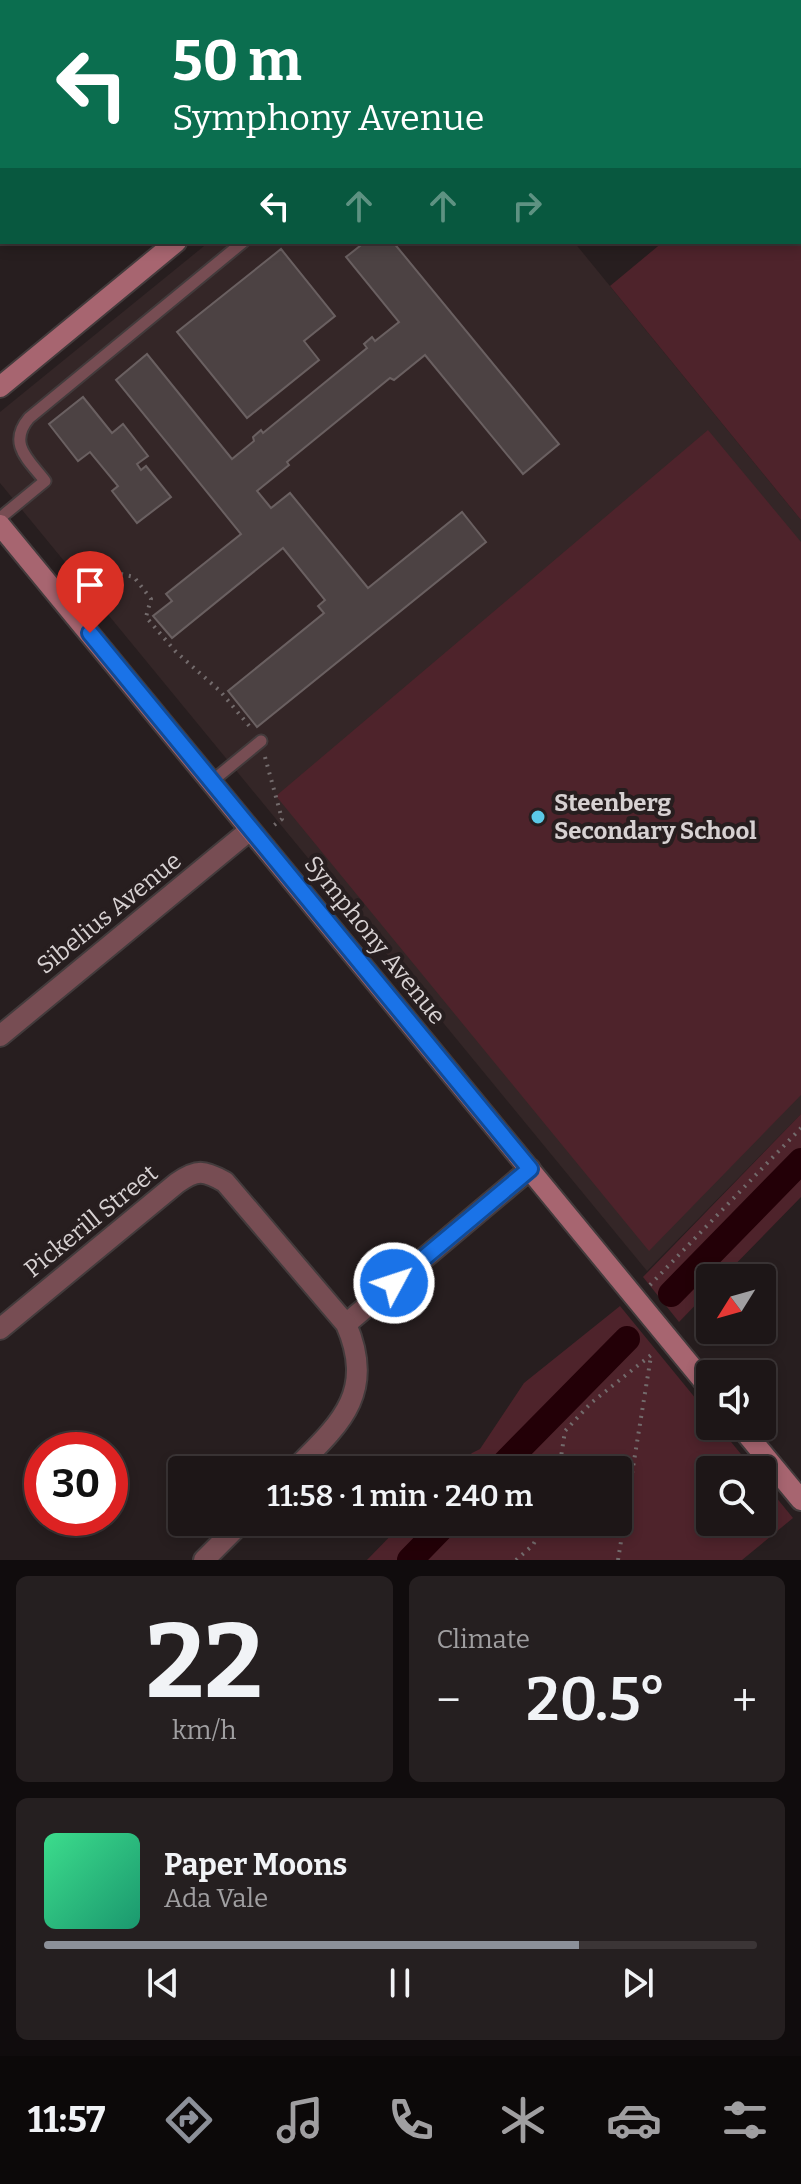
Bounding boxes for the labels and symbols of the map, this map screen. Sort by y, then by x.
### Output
pin [56,551,124,633]
place label: Steenberg Secondary School [554,789,757,845]
marker: Steenberg Secondary School [529,808,547,826]
street label: Sibelius Avenue [31,846,187,980]
street label: Symphony Avenue [299,850,451,1030]
street label: Pickerill Street [19,1159,163,1283]
position arrow [352,1241,436,1325]
north arrow [696,1264,776,1344]
speed limit sign: 30 [24,1432,128,1536]

